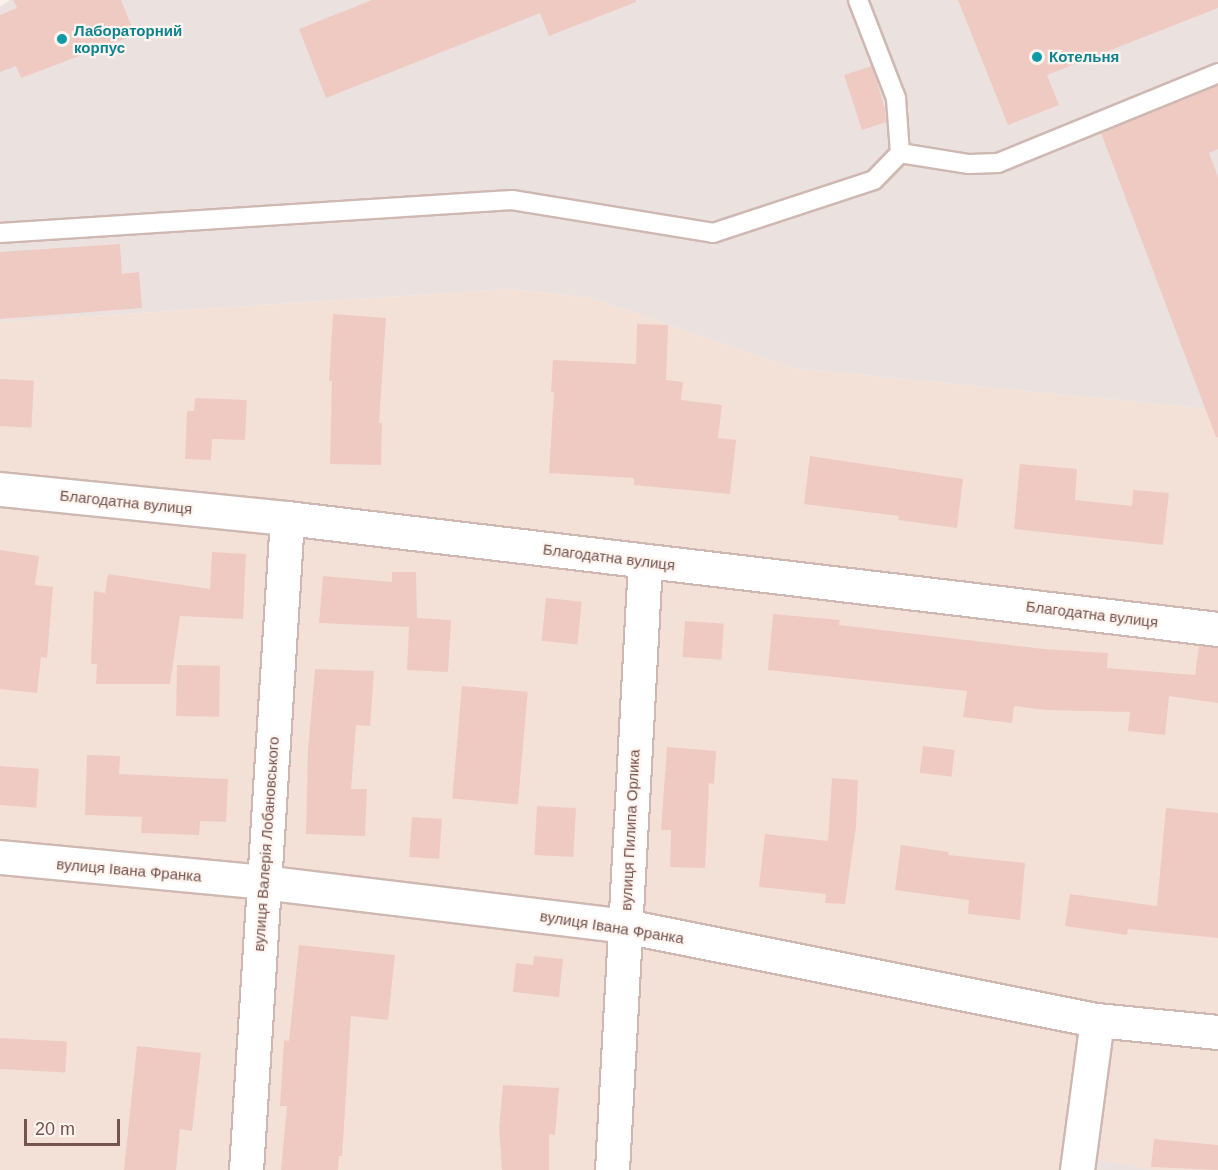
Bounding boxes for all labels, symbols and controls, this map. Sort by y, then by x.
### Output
place label: Лабораторний корпус [74,21,182,56]
marker: Лабораторний корпус [55,32,69,46]
place label: Котельня [1049,48,1119,66]
marker: Котельня [1030,50,1044,64]
street label: Благодатна вулиця [59,486,193,518]
street label: Благодатна вулиця [542,540,676,574]
street label: Благодатна вулиця [1025,597,1159,631]
street label: вулиця Валерія Лобановського [250,736,282,952]
street label: вулиця Пилипа Орлика [617,749,643,911]
street label: вулиця Івана Франка [56,855,202,885]
street label: вулиця Івана Франка [539,907,685,947]
scale bar [27,1107,123,1145]
text: 20 m [35,1119,75,1139]

